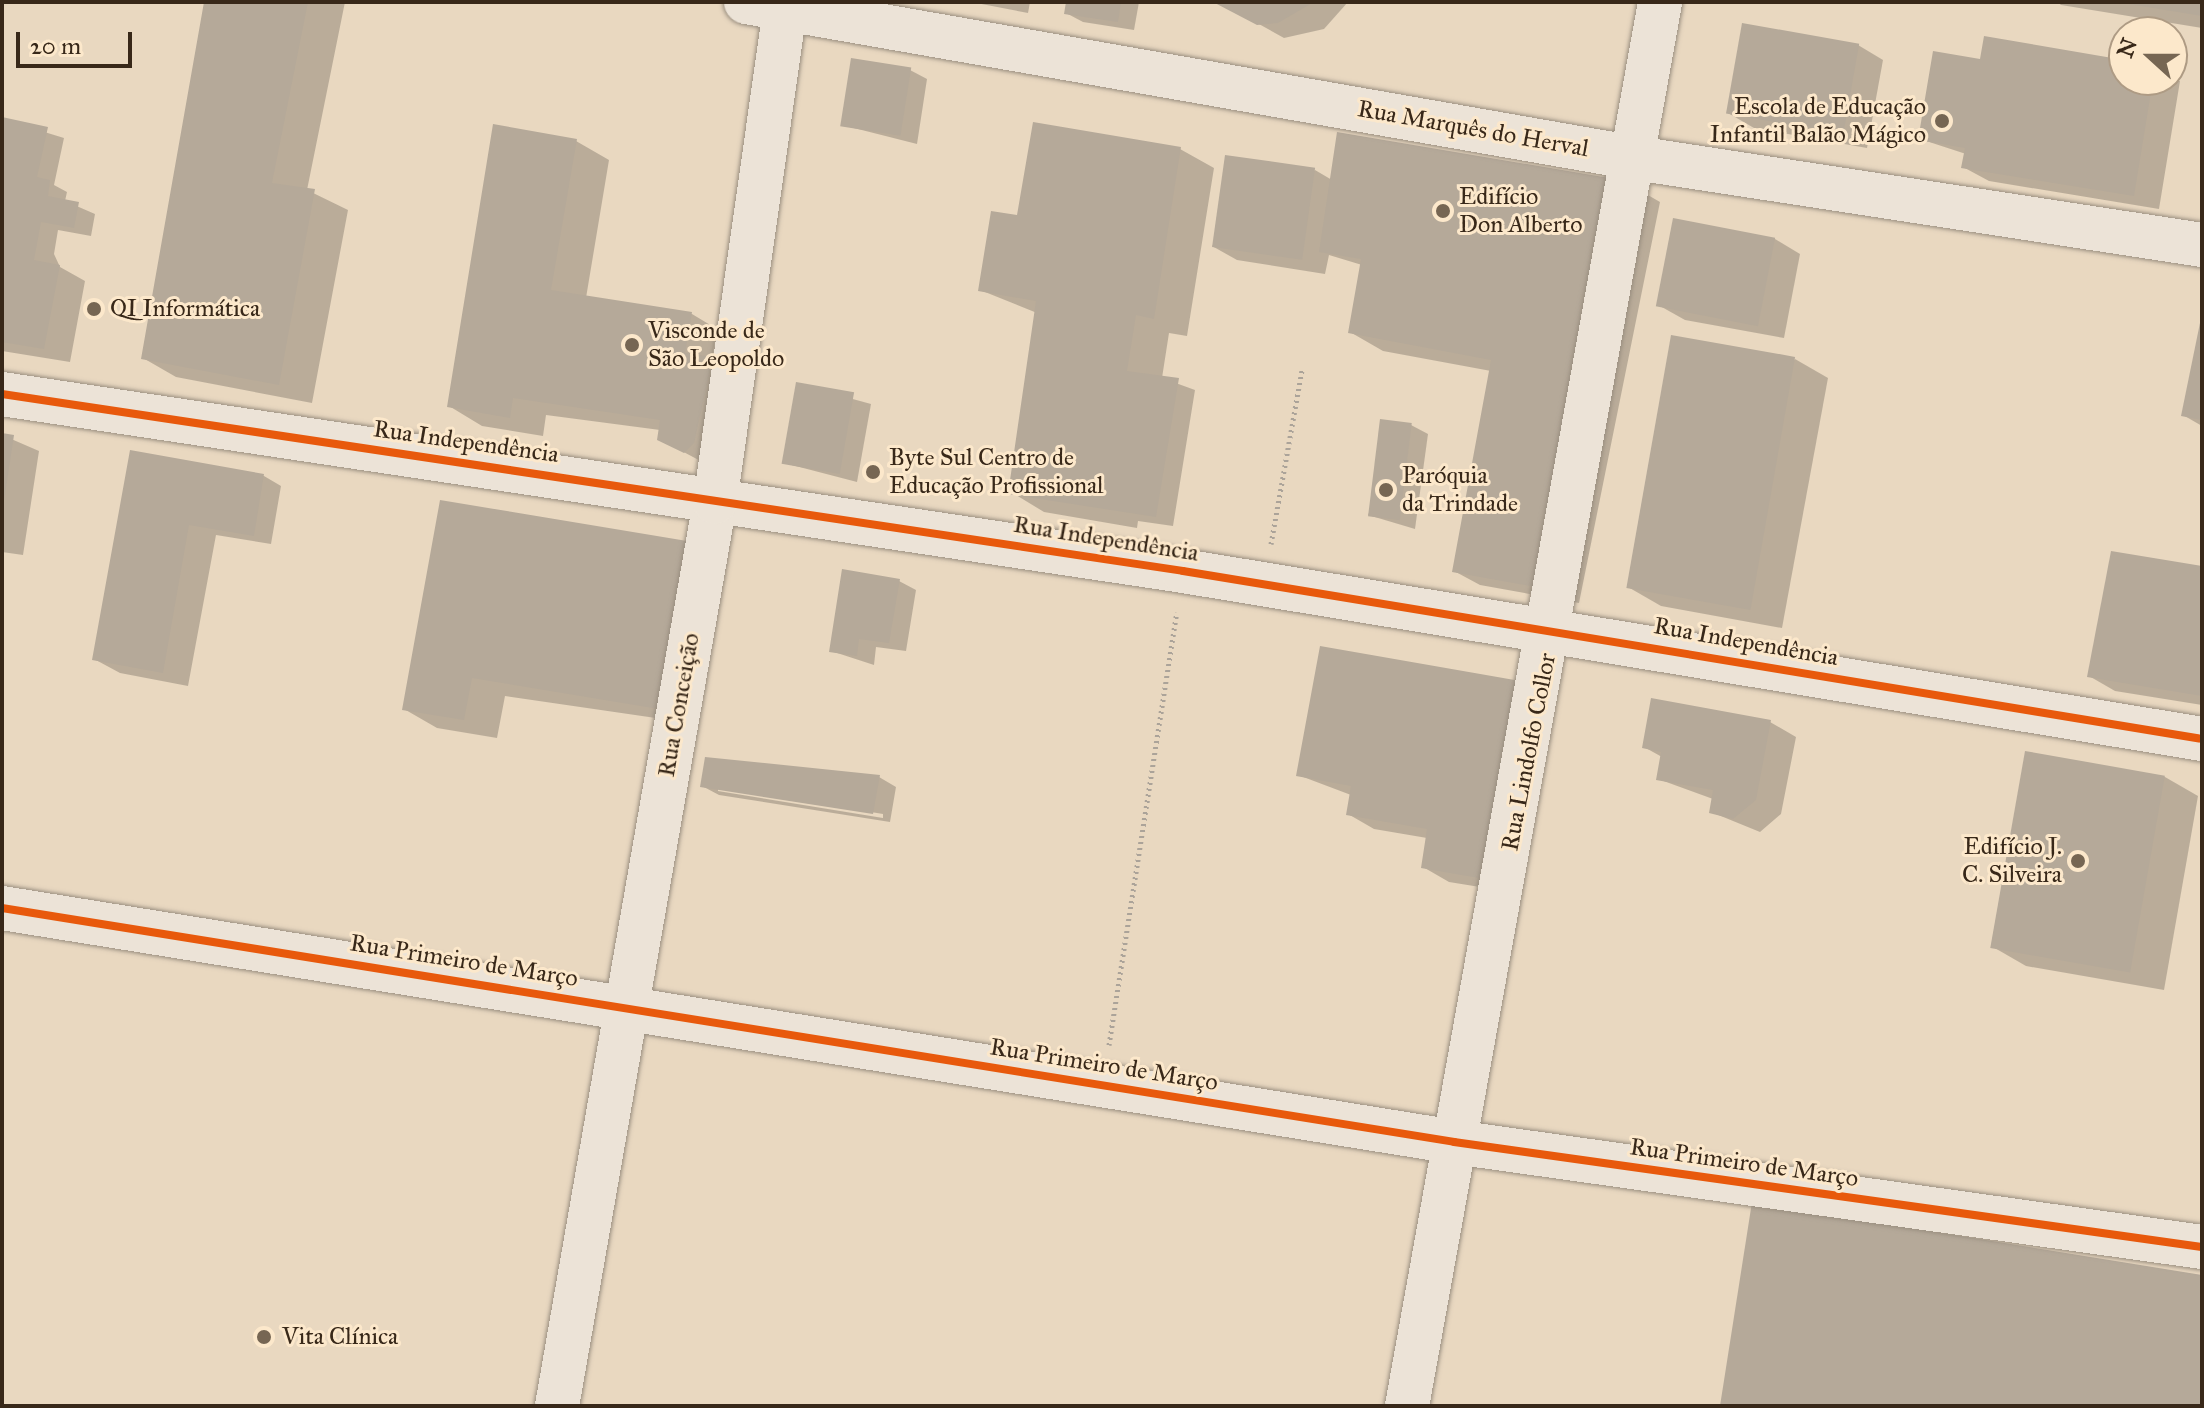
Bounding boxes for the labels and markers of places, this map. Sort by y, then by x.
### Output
place label: Escola de Educação Infantil Balão Mágico [1710,93,1926,149]
marker: Escola de Educação Infantil Balão Mágico [1933,112,1951,130]
place label: Edifício Don Alberto [1459,183,1582,239]
marker: Edifício Don Alberto [1434,202,1452,220]
place label: QI Informática [110,295,260,323]
marker: QI Informática [85,300,103,318]
place label: Visconde de São Leopoldo [648,317,784,373]
marker: Visconde de São Leopoldo [623,336,641,354]
place label: Byte Sul Centro de Educação Profissional [889,444,1104,500]
place label: Paróquia da Trindade [1402,462,1518,518]
marker: Byte Sul Centro de Educação Profissional [864,463,882,481]
marker: Paróquia da Trindade [1377,481,1395,499]
place label: Edifício J. C. Silveira [1962,833,2062,889]
marker: Edifício J. C. Silveira [2069,852,2087,870]
place label: Vita Clínica [282,1323,398,1351]
marker: Vita Clínica [253,1326,275,1348]

